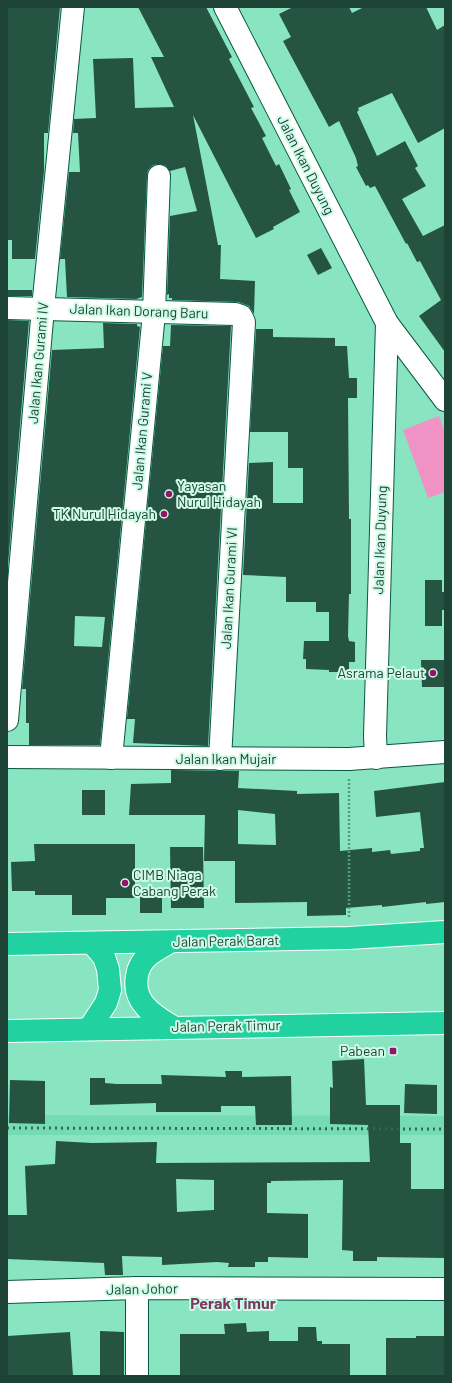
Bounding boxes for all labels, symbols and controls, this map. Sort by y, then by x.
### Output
street label: Jalan Ikan Duyung [274,112,339,217]
street label: Jalan Ikan Dorang Baru [69,300,209,321]
street label: Jalan Ikan Gurami IV [24,301,51,425]
street label: Jalan Ikan Gurami V [128,371,155,491]
place label: Yayasan Nurul Hidayah [177,477,261,510]
street label: Jalan Ikan Duyung [369,485,390,595]
marker: Yayasan Nurul Hidayah [164,489,174,499]
place label: TK Nurul Hidayah [53,505,156,522]
marker: TK Nurul Hidayah [159,509,169,519]
street label: Jalan Ikan Gurami VI [217,527,240,649]
place label: Asrama Pelaut [338,664,425,681]
marker: Asrama Pelaut [428,668,438,678]
street label: Jalan Ikan Mujair [176,750,276,767]
place label: CIMB Niaga Cabang Perak [133,866,216,899]
marker: CIMB Niaga Cabang Perak [120,878,130,888]
street label: Jalan Perak Barat [173,931,279,950]
street label: Jalan Perak Timur [171,1016,281,1035]
place label: Pabean [340,1042,385,1059]
marker: Pabean [388,1046,398,1056]
street label: Jalan Johor [106,1279,178,1298]
district label: Perak Timur [190,1293,276,1312]

